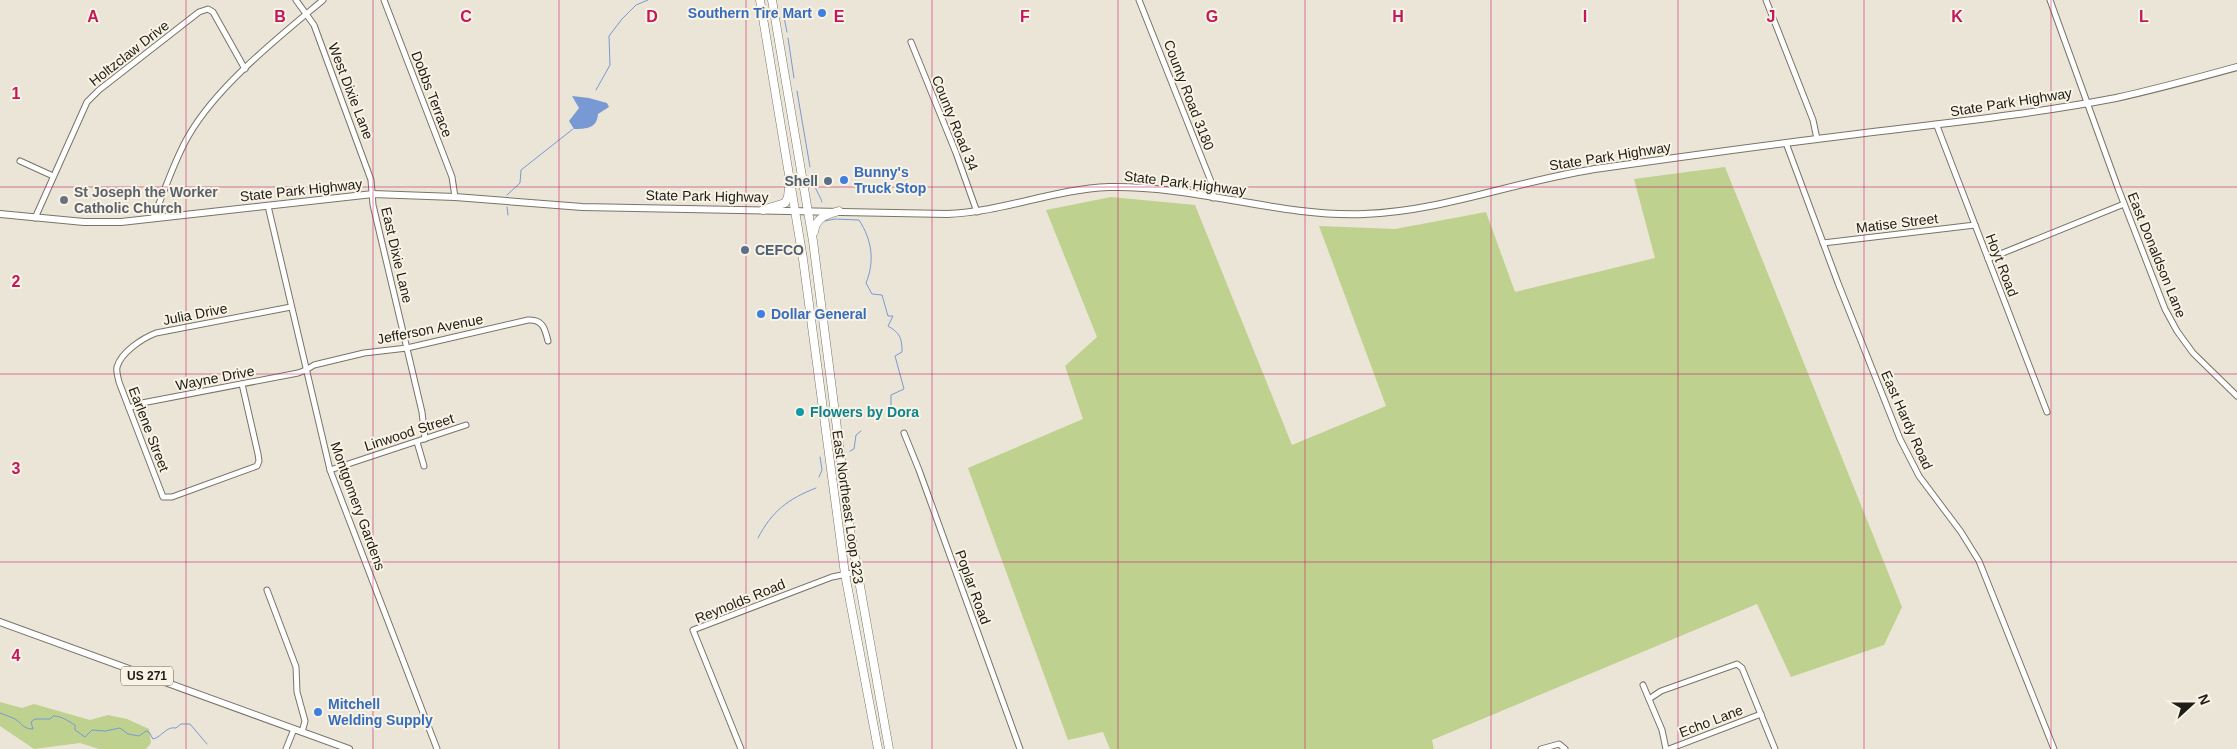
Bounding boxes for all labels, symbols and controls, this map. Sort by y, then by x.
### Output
place label: Southern Tire Mart [688,5,812,21]
marker: Southern Tire Mart [816,7,828,19]
text: A [87,8,99,25]
text: B [274,8,286,25]
text: C [460,8,472,25]
text: D [646,8,658,25]
text: E [834,8,845,25]
text: F [1020,8,1030,25]
text: G [1206,8,1218,25]
text: H [1392,8,1404,25]
text: I [1583,8,1587,25]
text: J [1767,8,1775,25]
text: K [1951,8,1963,25]
text: L [2139,8,2149,25]
street label: Holtzclaw Drive [86,17,172,89]
street label: County Road 3180 [1161,38,1217,153]
street label: West Dixie Lane [325,41,377,142]
street label: Dobbs Terrace [408,49,456,139]
street label: County Road 34 [929,73,981,173]
street label: State Park Highway [1949,84,2073,120]
text: 1 [12,85,21,102]
street label: State Park Highway [1548,138,1672,174]
place label: Bunny's Truck Stop [854,164,926,196]
street label: State Park Highway [1123,168,1247,198]
place label: Shell [785,173,818,189]
marker: Bunny's Truck Stop [838,174,850,186]
marker: Shell [822,175,834,187]
street label: State Park Highway [239,176,363,204]
place label: St Joseph the Worker Catholic Church [74,184,218,216]
street label: State Park Highway [645,187,769,205]
street label: East Donaldson Lane [2125,190,2190,320]
marker: St Joseph the Worker Catholic Church [58,194,70,206]
street label: East Dixie Lane [378,205,416,305]
street label: Matise Street [1855,210,1939,236]
street label: Hoyt Road [1983,231,2021,299]
place label: CEFCO [755,242,804,258]
marker: CEFCO [739,244,751,256]
text: 2 [12,273,21,290]
street label: Julia Drive [161,300,229,328]
place label: Dollar General [771,306,867,322]
marker: Dollar General [755,308,767,320]
street label: Jefferson Avenue [376,311,485,347]
street label: Wayne Drive [174,363,256,393]
street label: East Hardy Road [1878,368,1936,472]
street label: Earlene Street [125,384,173,474]
place label: Flowers by Dora [810,404,919,420]
marker: Flowers by Dora [794,406,806,418]
street label: Linwood Street [362,410,456,454]
street label: East Northeast Loop 323 [829,429,867,585]
street label: Montgomery Gardens [327,440,389,572]
text: 3 [12,460,21,477]
street label: Poplar Road [952,548,994,626]
street label: Reynolds Road [693,576,787,626]
text: 4 [12,647,21,664]
road number: US 271 [121,666,173,686]
north arrow [2167,679,2217,729]
text: N [2195,692,2213,707]
place label: Mitchell Welding Supply [328,696,433,728]
street label: Echo Lane [1677,701,1745,740]
marker: Mitchell Welding Supply [312,706,324,718]

